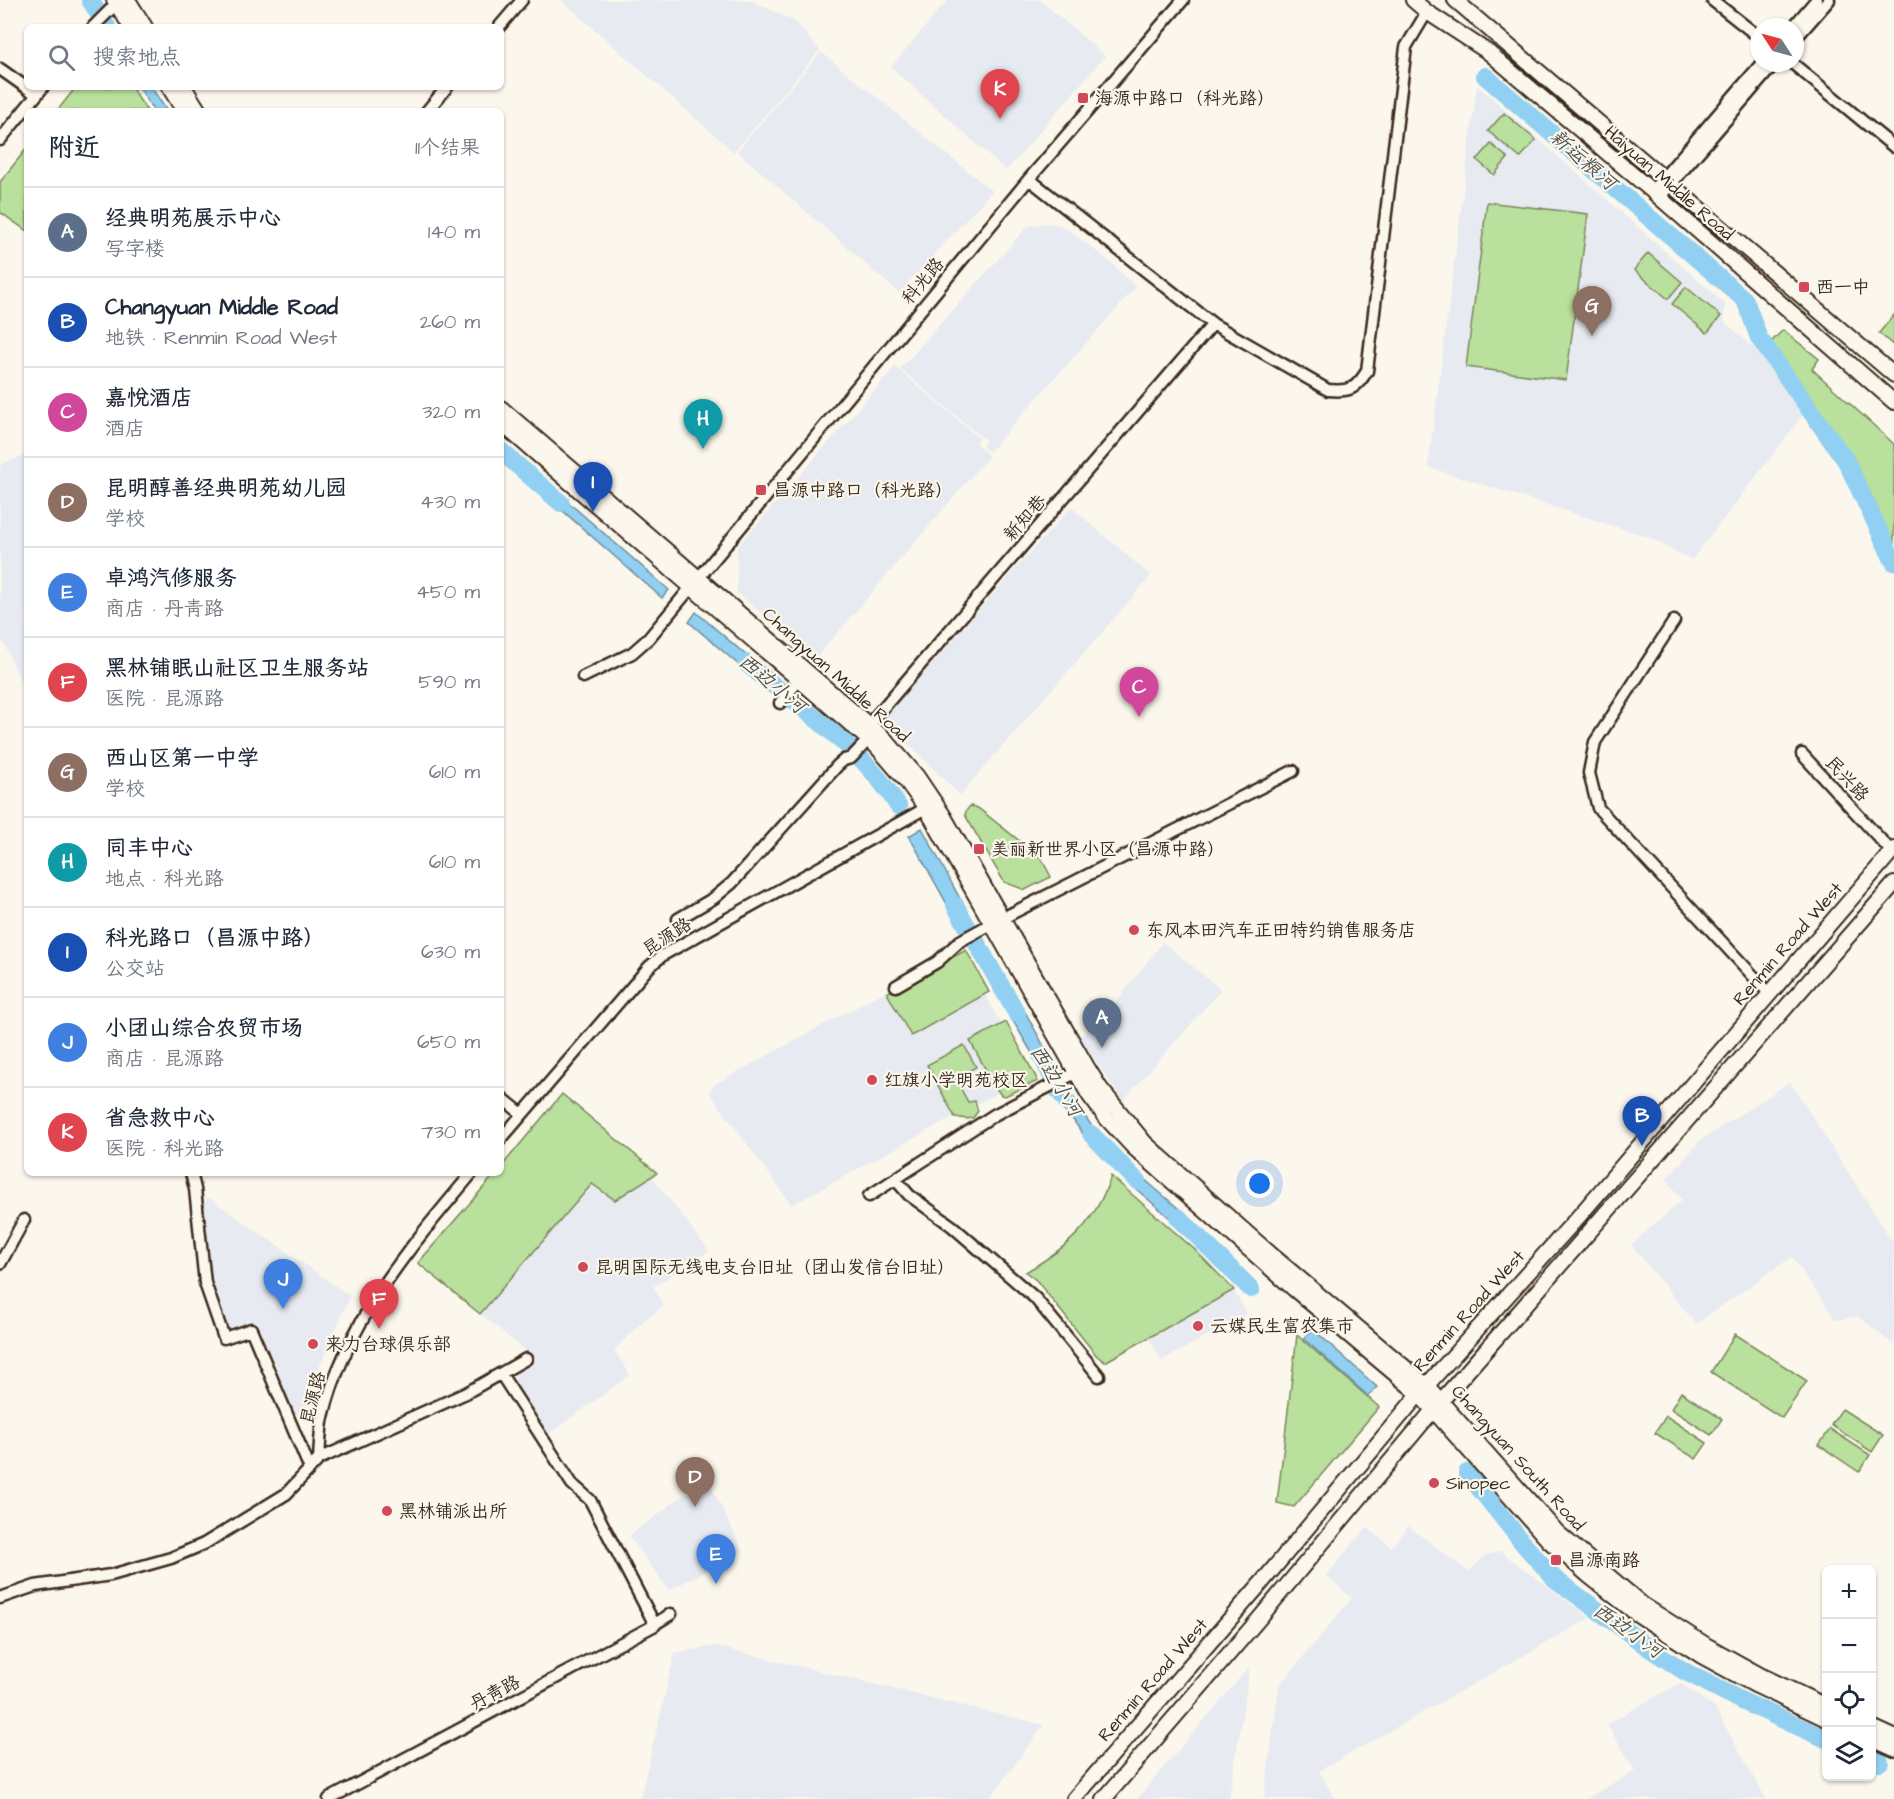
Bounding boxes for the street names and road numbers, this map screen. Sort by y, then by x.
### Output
street label: Haiyuan Middle Road [1598,120,1739,247]
street label: 科光路 [896,252,950,310]
street label: 新知巷 [998,489,1052,547]
street label: Changyuan Middle Road [756,602,915,749]
street label: 民兴路 [1819,751,1875,807]
street label: Renmin Road West [1727,876,1849,1011]
street label: 昆源路 [638,912,696,962]
street label: Renmin Road West [1408,1244,1531,1377]
street label: 昆源路 [294,1369,332,1427]
street label: Changyuan South Road [1445,1379,1591,1537]
street label: Renmin Road West [1092,1612,1214,1747]
street label: 丹青路 [465,1669,525,1717]

